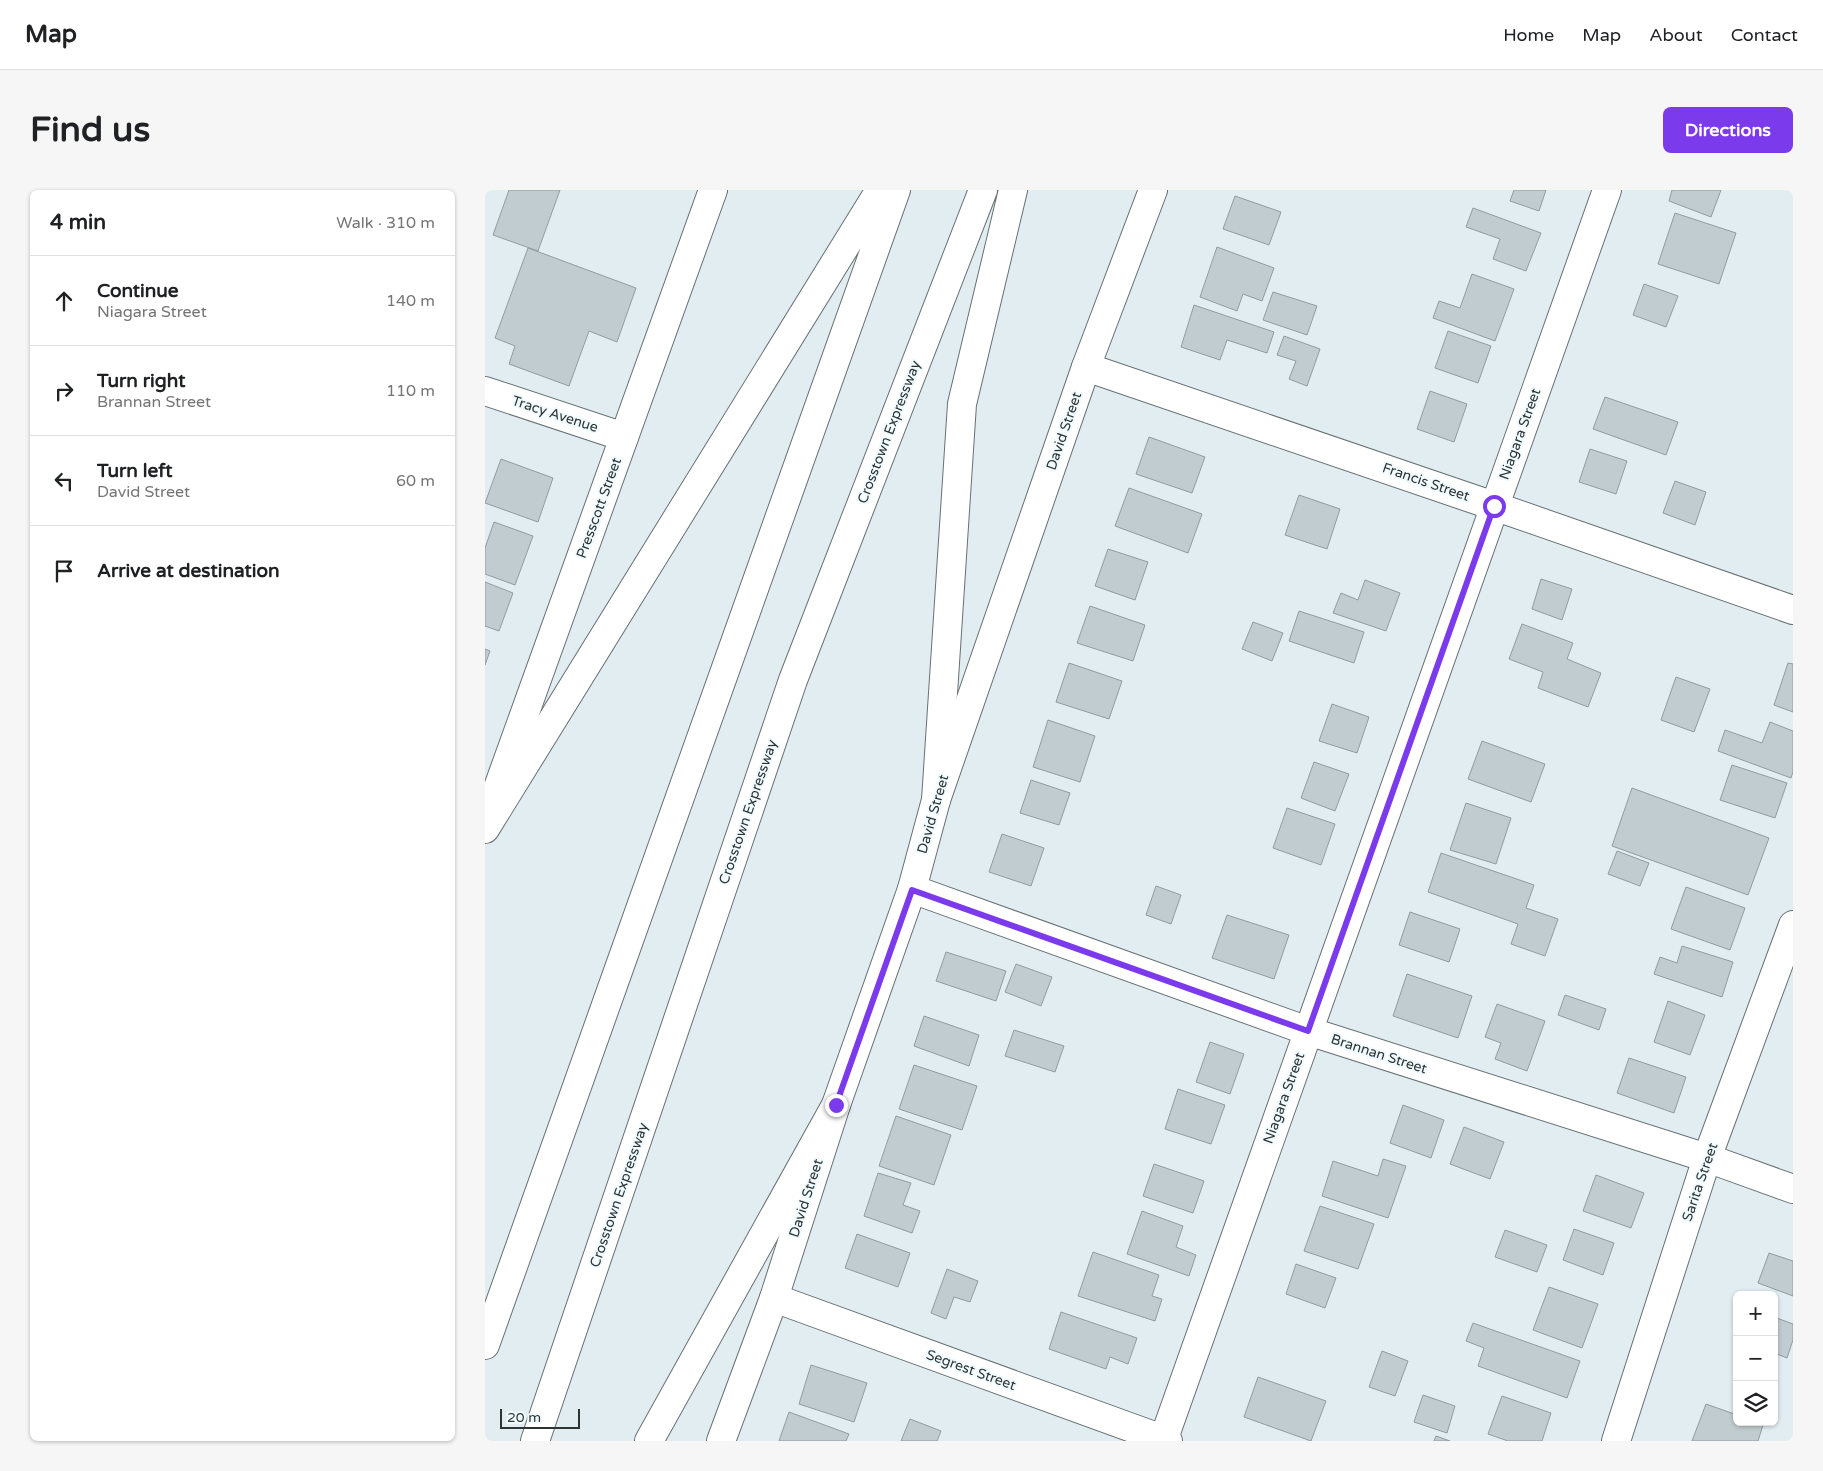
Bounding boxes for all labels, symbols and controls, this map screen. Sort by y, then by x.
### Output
text: Map [25,20,77,49]
text: Home [1503,24,1554,46]
text: Map [1582,24,1621,46]
text: About [1649,24,1703,46]
text: Contact [1731,24,1798,46]
button: Directions [1663,107,1793,153]
text: Find us [30,109,150,151]
text: 4 min [50,210,106,235]
text: Walk · 310 m [336,213,435,233]
text: Continue [97,280,179,302]
icon: ahead [50,287,78,315]
text: 140 m [386,291,435,311]
text: Niagara Street [97,302,207,322]
street label: Crosstown Expressway [854,358,924,506]
text: Turn right [97,370,185,392]
icon: right [50,377,78,405]
text: 110 m [386,381,435,401]
street label: Niagara Street [1496,385,1545,482]
street label: David Street [1043,389,1086,472]
text: Brannan Street [97,392,211,412]
street label: Tracy Avenue [510,392,600,436]
street label: Presscott Street [573,455,625,561]
street label: Francis Street [1380,459,1472,505]
text: Turn left [97,460,173,482]
icon: left [50,467,78,495]
text: 60 m [396,471,435,491]
text: David Street [97,482,190,502]
route start [1483,495,1506,518]
icon: arrive [50,557,78,585]
text: Arrive at destination [97,560,280,582]
street label: Crosstown Expressway [715,737,781,886]
street label: David Street [914,772,953,856]
street label: Brannan Street [1329,1030,1430,1078]
street label: Niagara Street [1260,1049,1309,1146]
route end [825,1094,848,1117]
street label: Crosstown Expressway [586,1120,652,1269]
street label: Sarita Street [1679,1140,1722,1224]
street label: David Street [785,1156,827,1239]
map controls [1733,1291,1778,1426]
button: + [1733,1291,1778,1336]
button: − [1733,1336,1778,1381]
street label: Segrest Street [924,1346,1019,1394]
button: layers [1733,1381,1778,1426]
scale bar [500,1406,580,1429]
text: 20 m [507,1409,541,1426]

